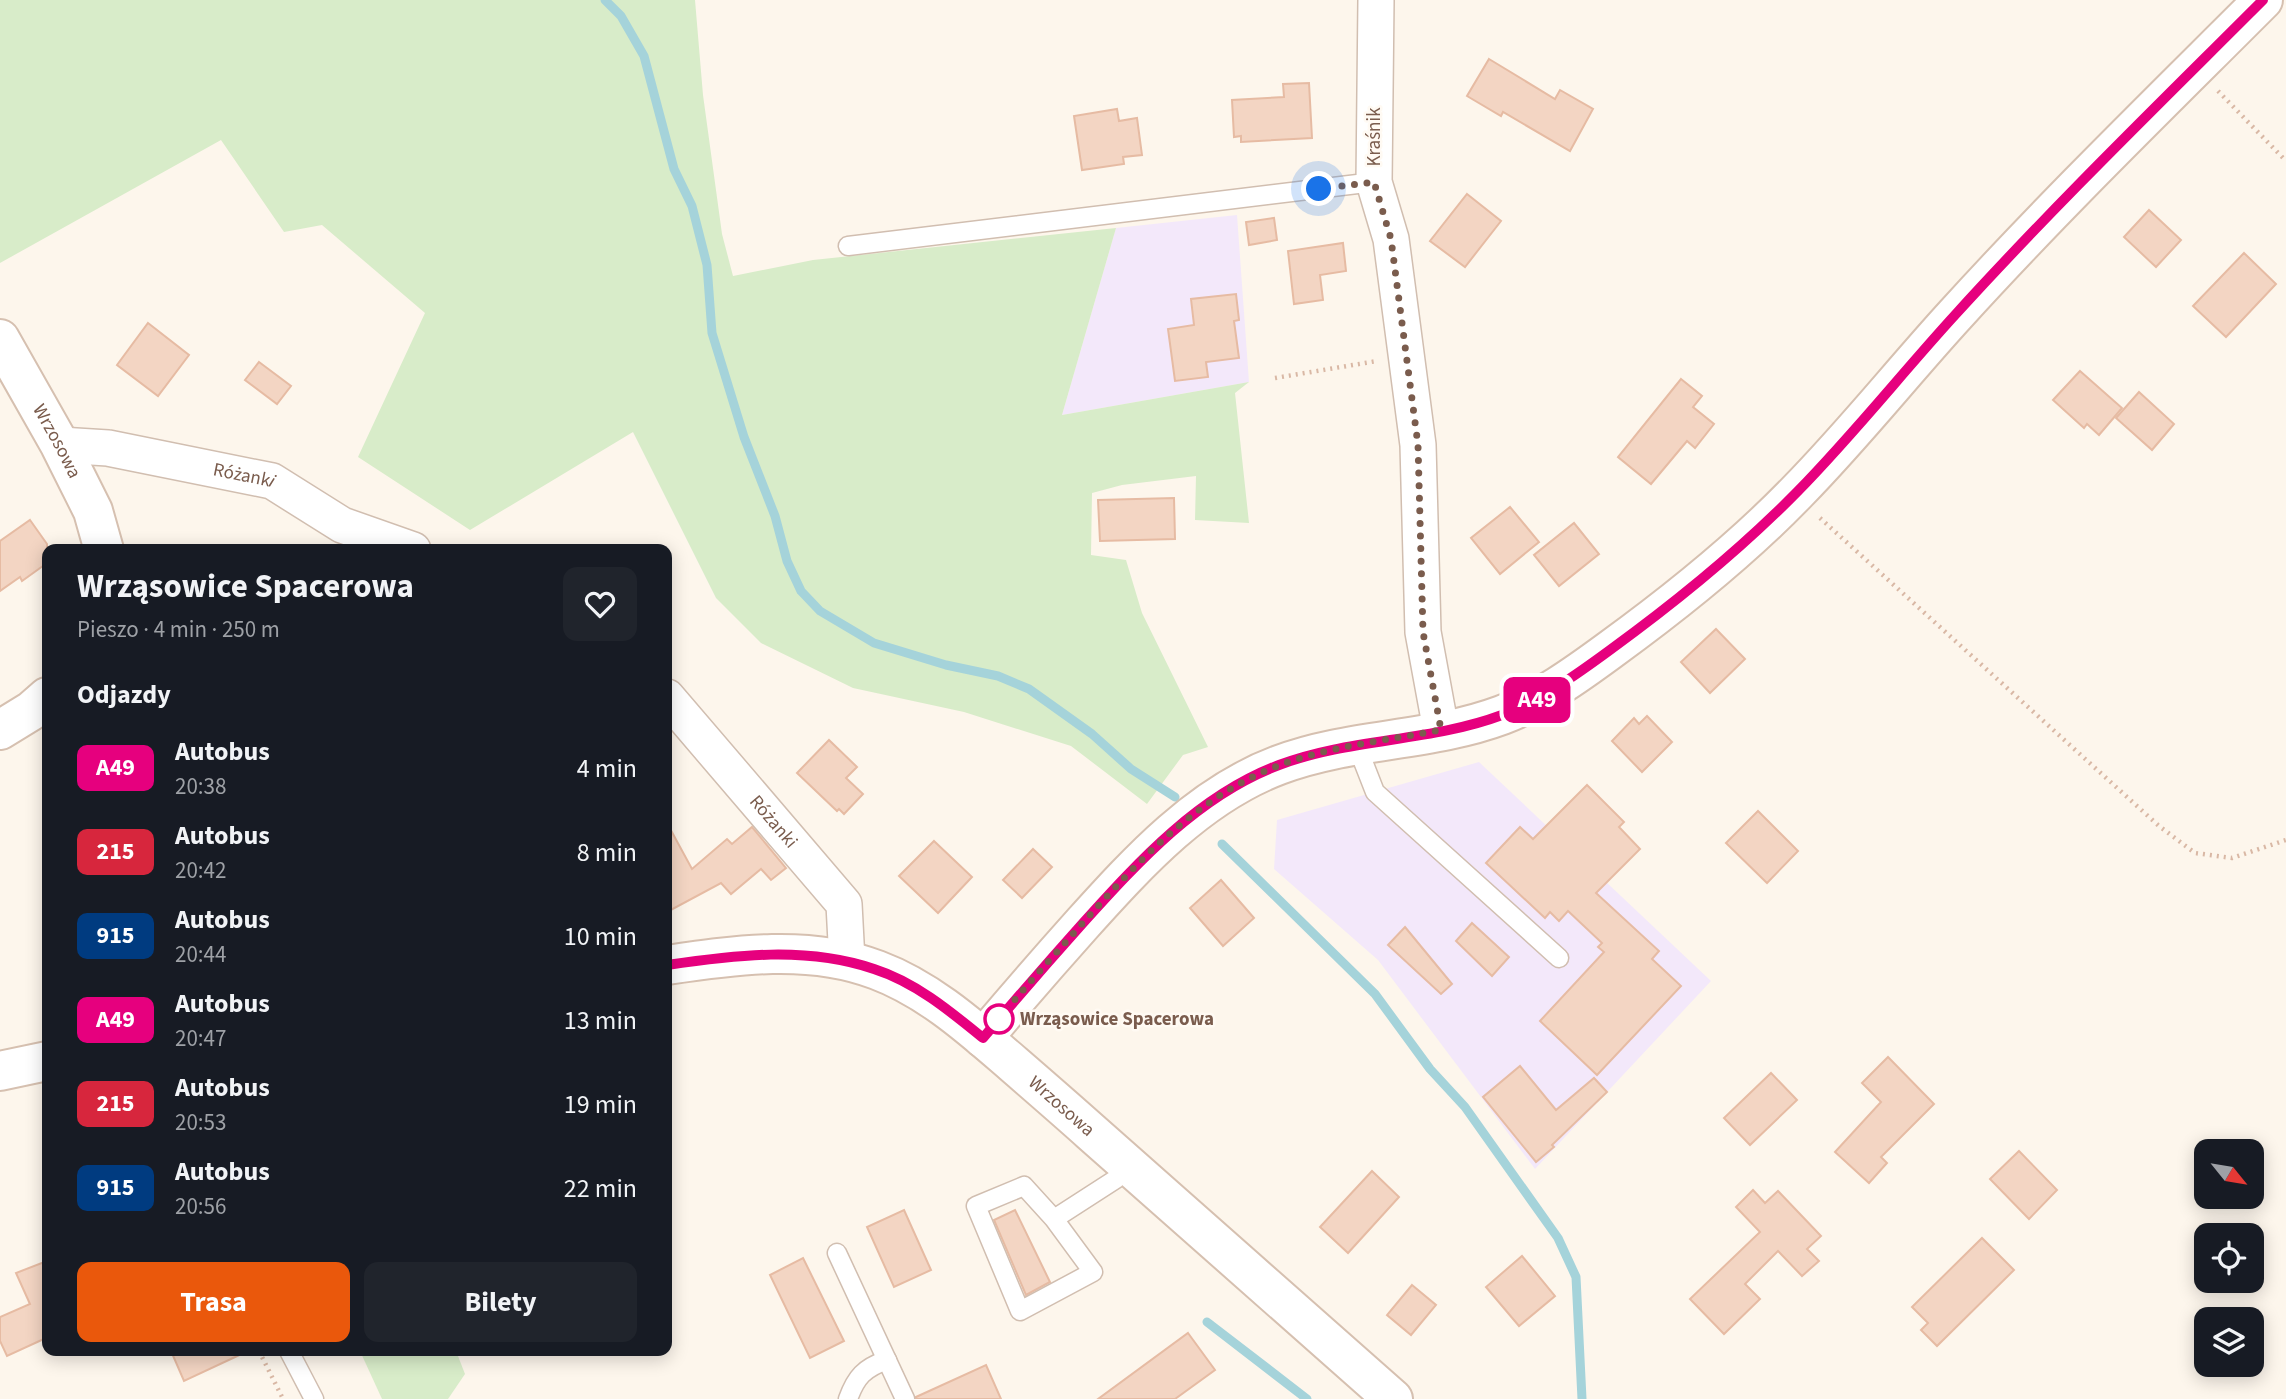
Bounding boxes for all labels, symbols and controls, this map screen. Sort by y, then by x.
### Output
street label: Kraśnik [1361,107,1388,167]
your location [1301,171,1336,206]
street label: Wrzosowa [26,399,88,483]
street label: Różanki [211,456,282,494]
text: Wrząsowice Spacerowa [77,563,414,610]
button: heart [563,567,637,641]
text: Pieszo · 4 min · 250 m [77,613,280,646]
text: Odjazdy [77,676,171,713]
line badge: A49 [1497,677,1577,723]
text: A49 [1517,682,1557,717]
text: Autobus [175,733,270,770]
text: A49 [96,750,135,785]
text: 4 min [577,750,637,787]
text: 20:38 [175,770,226,803]
street label: Różanki [743,789,804,854]
text: Autobus [175,817,270,854]
text: 215 [96,834,135,869]
text: 8 min [577,834,637,871]
text: 20:42 [175,854,226,887]
text: Autobus [175,901,270,938]
text: 915 [96,918,135,953]
text: 10 min [564,918,637,955]
text: 20:44 [175,938,226,971]
text: Autobus [175,985,270,1022]
text: A49 [96,1002,135,1037]
text: 13 min [564,1002,637,1039]
marker: Wrząsowice Spacerowa [984,1004,1014,1034]
place label: Wrząsowice Spacerowa [1020,1006,1214,1033]
text: 20:47 [175,1022,226,1055]
text: Autobus [175,1069,270,1106]
street label: Wrzosowa [1022,1069,1101,1143]
text: 215 [96,1086,135,1121]
text: 19 min [564,1086,637,1123]
text: 20:53 [175,1106,226,1139]
north arrow [2194,1139,2264,1209]
map controls [2194,1139,2264,1377]
text: Autobus [175,1153,270,1190]
text: 915 [96,1170,135,1205]
text: 22 min [564,1170,637,1207]
text: 20:56 [175,1190,226,1223]
button: locate [2194,1223,2264,1293]
button: Trasa [77,1262,350,1342]
button: Bilety [364,1262,637,1342]
button: layers [2194,1307,2264,1377]

